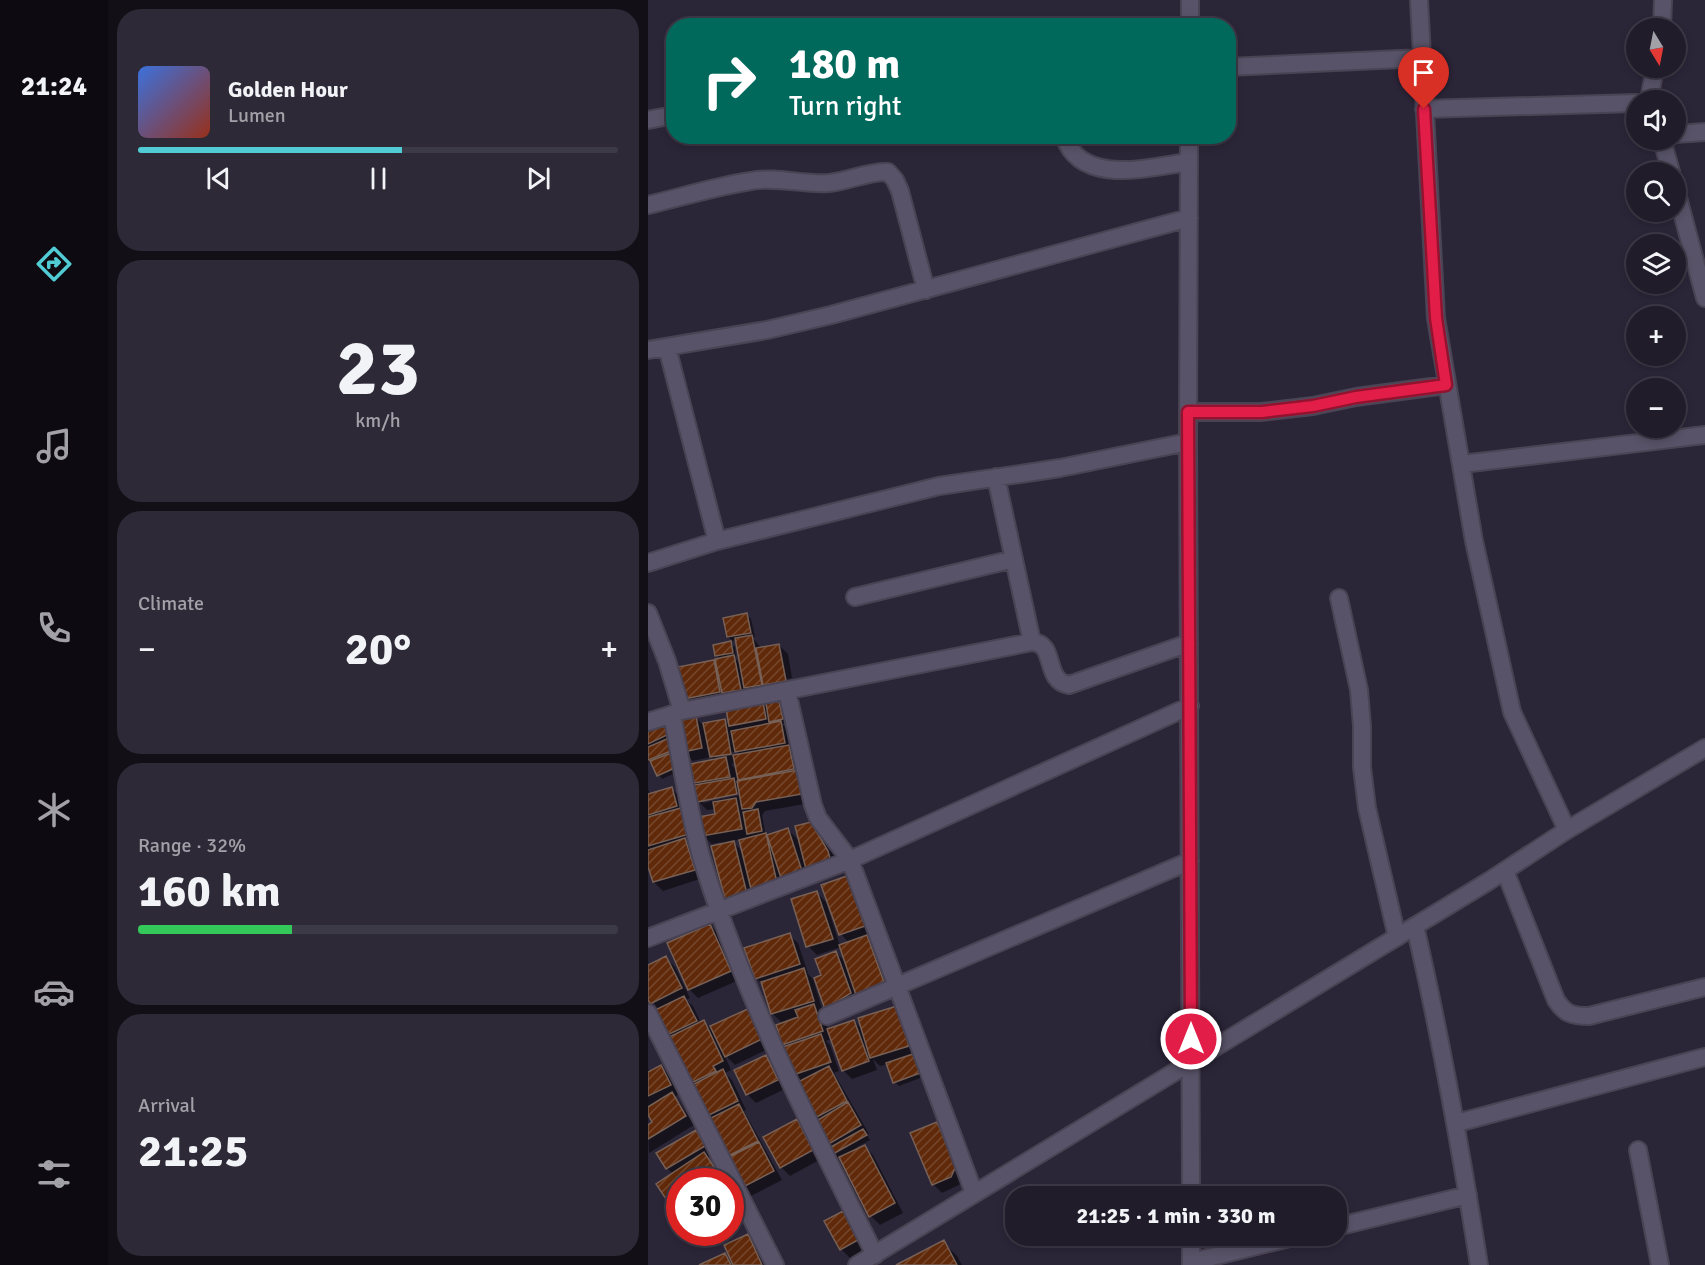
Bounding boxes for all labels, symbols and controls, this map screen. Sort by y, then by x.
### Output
north arrow [1626,18,1686,78]
map controls [1626,18,1686,438]
text: 180 m [789,39,900,90]
icon: right [690,42,768,120]
pin [1398,47,1449,109]
icon: arrive [1407,56,1440,89]
text: 21:24 [21,70,87,103]
text: Golden Hour [228,76,348,103]
text: Turn right [789,90,902,123]
button: sound [1626,90,1686,150]
text: Lumen [228,103,286,128]
icon: previous [202,162,235,195]
icon: pause [362,162,395,195]
icon: next [522,162,555,195]
button: search [1626,162,1686,222]
button: layers [1626,234,1686,294]
icon: directions [33,243,75,285]
button: + [1626,306,1686,366]
text: 23 [336,321,420,417]
button: − [1626,378,1686,438]
text: km/h [355,408,401,433]
icon: music [33,425,75,467]
text: Climate [138,591,204,616]
icon: phone [33,607,75,649]
text: 20° [345,622,411,677]
text: − [138,629,156,670]
text: + [600,629,618,670]
icon: climate [33,789,75,831]
text: Range · 32% [138,833,246,858]
text: 160 km [138,864,281,919]
icon: car [33,971,75,1013]
position arrow [1159,1007,1223,1071]
text: Arrival [138,1093,196,1118]
text: 21:25 [138,1124,248,1179]
icon: filters [33,1153,75,1195]
speed limit sign: 30 [666,1168,744,1246]
text: 21:25 · 1 min · 330 m [1076,1202,1276,1229]

